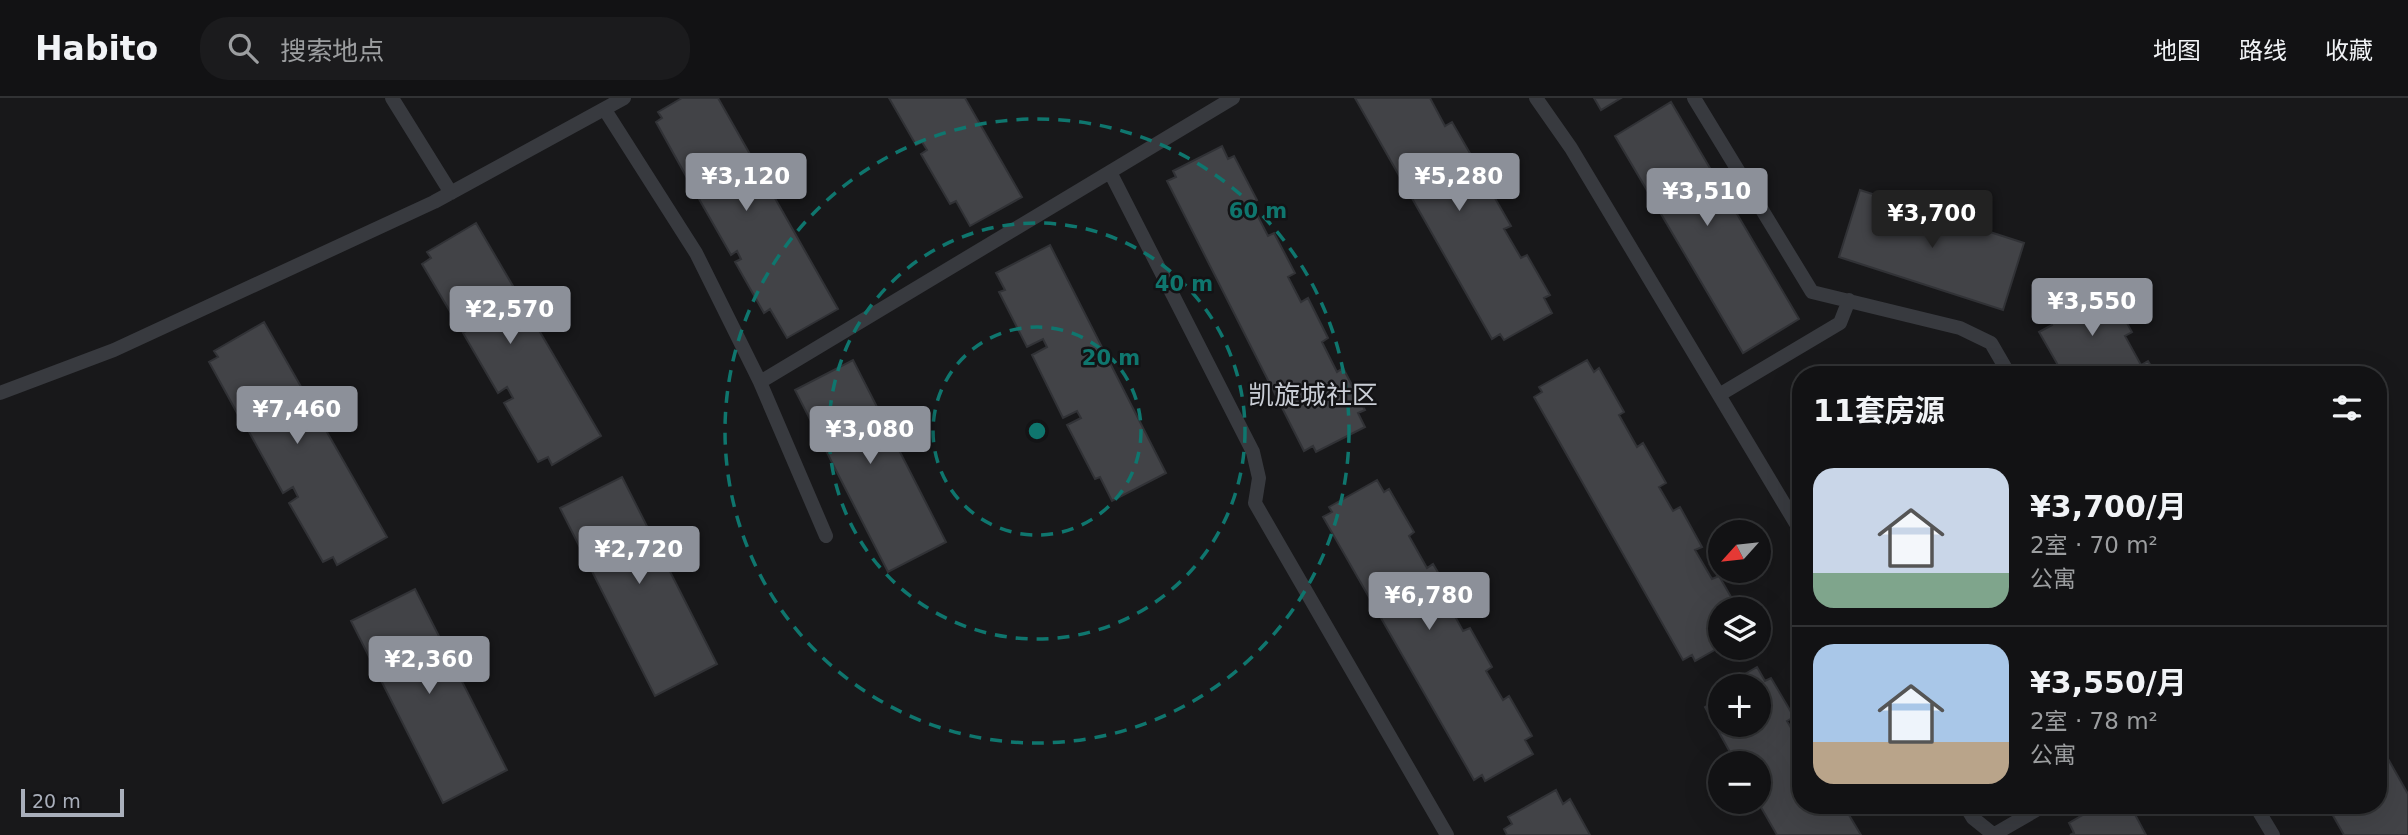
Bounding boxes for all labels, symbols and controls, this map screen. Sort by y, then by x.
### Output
search box [200,17,690,80]
text: Habito [35,29,158,68]
icon: search [224,29,262,67]
text: 搜索地点 [280,36,384,66]
text: 地图 [2153,37,2201,65]
text: 路线 [2239,37,2287,65]
text: 收藏 [2325,37,2373,65]
pin: ¥3,120 [689,153,803,213]
pin: ¥5,280 [1402,153,1516,213]
text: ¥3,120 [702,163,790,189]
text: ¥5,280 [1415,163,1503,189]
pin: ¥3,510 [1650,169,1764,228]
text: ¥3,510 [1663,178,1751,204]
pin: ¥3,700 [1875,190,1989,250]
text: 60 m [1229,199,1287,223]
text: ¥3,700 [1888,200,1976,226]
text: 40 m [1155,272,1213,296]
pin: ¥3,550 [2035,278,2149,338]
pin: ¥2,570 [453,286,567,346]
text: ¥3,550 [2048,288,2136,314]
text: ¥2,570 [466,296,554,322]
text: 20 m [1082,346,1140,370]
district label: 凯旋城社区 [1248,380,1378,410]
pin: ¥7,460 [240,386,354,446]
icon: filters [2328,389,2366,427]
text: 11套房源 [1813,393,1945,428]
text: ¥7,460 [253,396,341,422]
pin: ¥3,080 [813,406,927,466]
text: ¥3,080 [826,416,914,442]
centre of rings [1025,419,1049,443]
text: ¥3,700/月 [2030,489,2187,524]
icon: home [1869,496,1953,580]
north arrow [1708,520,1771,583]
map controls [1708,520,1771,814]
pin: ¥2,720 [582,526,696,586]
text: 2室 · 70 m² [2030,532,2158,558]
text: ¥2,720 [595,536,683,562]
text: 公寓 [2030,566,2076,592]
pin: ¥6,780 [1372,573,1486,632]
text: ¥6,780 [1385,582,1473,608]
button: layers [1708,597,1771,660]
pin: ¥2,360 [372,636,486,696]
text: ¥2,360 [385,646,473,672]
text: ¥3,550/月 [2030,665,2187,700]
icon: home [1869,672,1953,756]
button: + [1708,674,1771,737]
text: 2室 · 78 m² [2030,708,2158,734]
text: 公寓 [2030,742,2076,768]
button: − [1708,751,1771,814]
scale bar [21,786,124,818]
text: 20 m [32,790,81,812]

